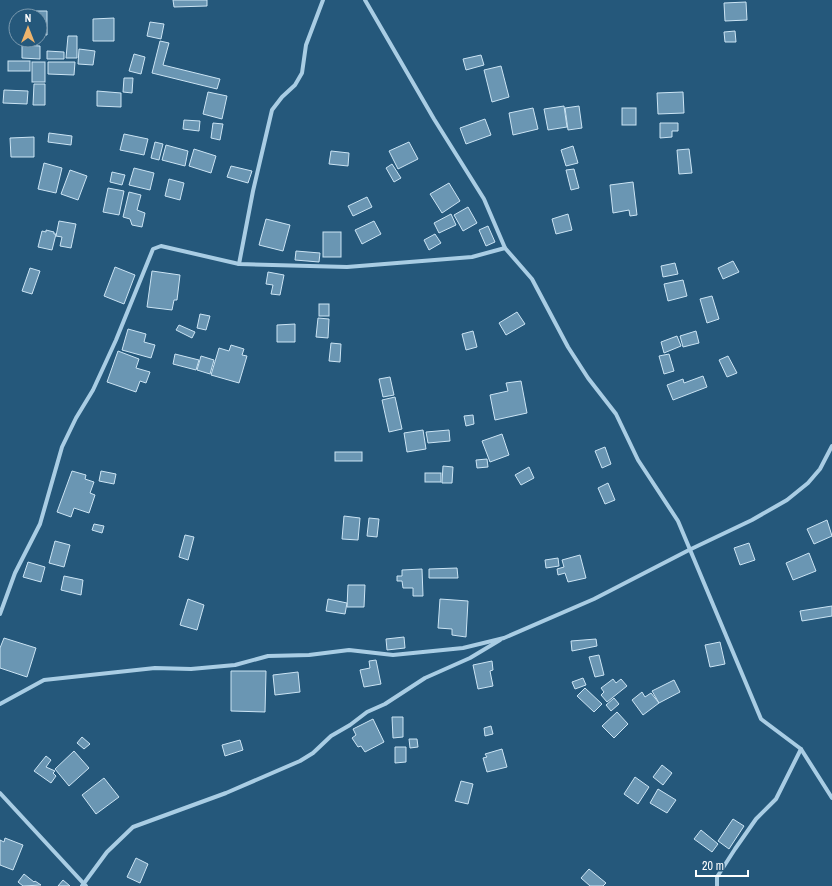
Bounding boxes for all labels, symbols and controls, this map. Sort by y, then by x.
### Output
north arrow [8,8,48,48]
text: N [25,11,31,25]
scale bar [696,852,748,878]
text: 20 m [702,858,724,874]

